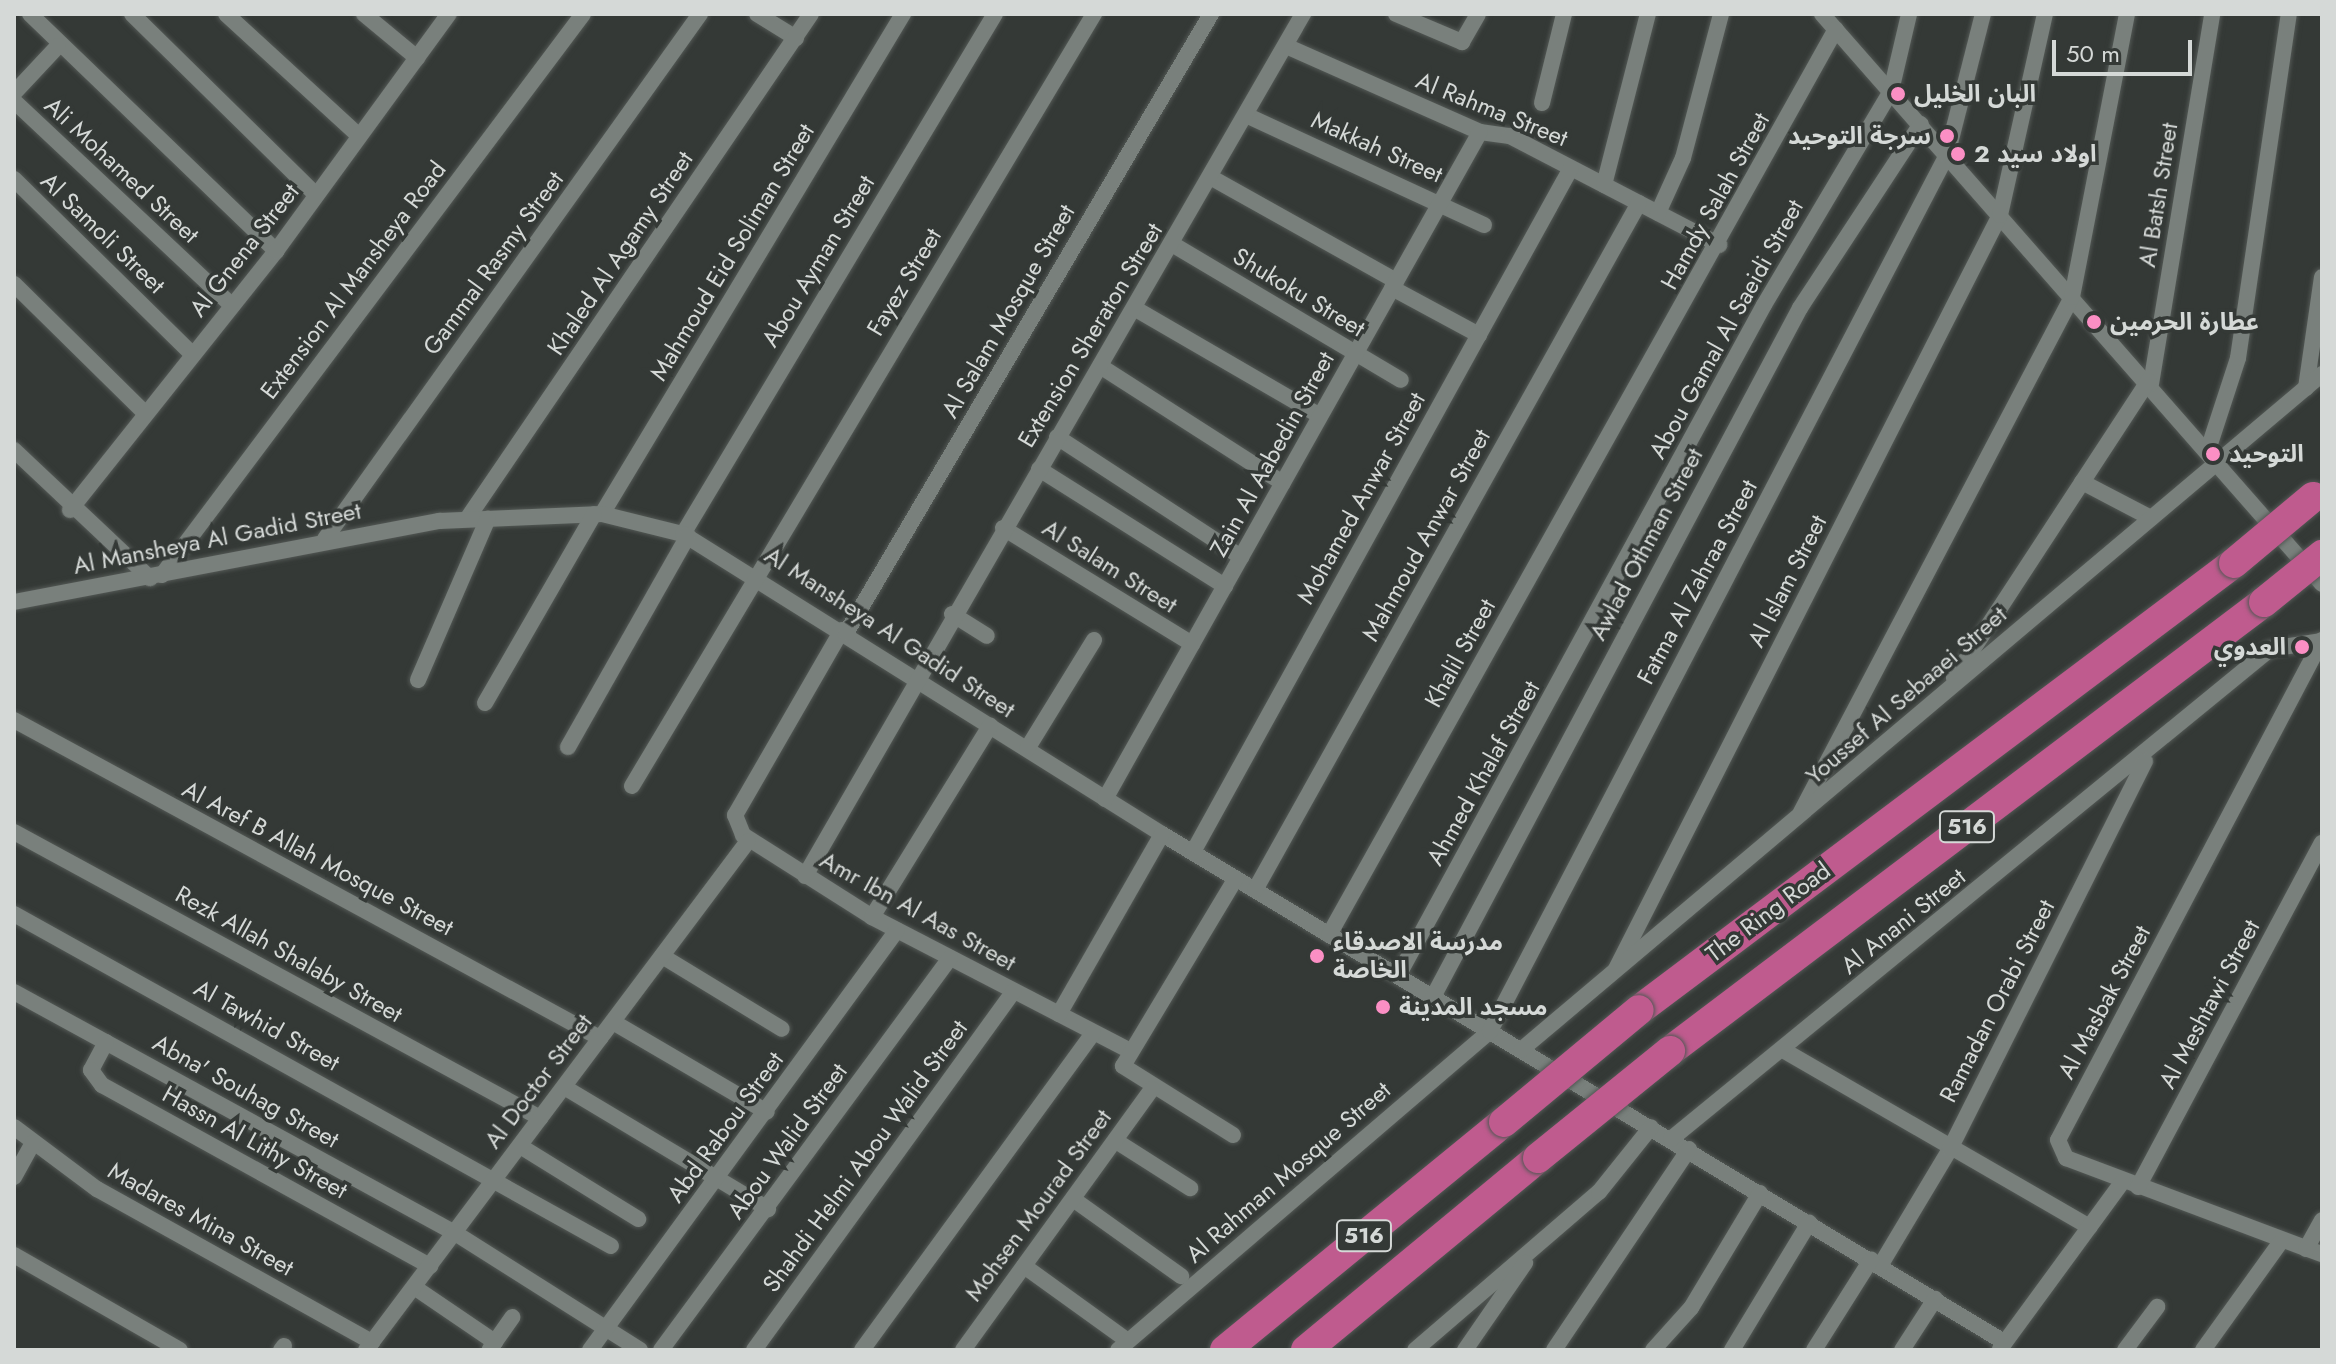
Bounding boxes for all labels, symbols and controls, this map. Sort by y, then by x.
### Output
scale bar [2056,24,2196,74]
text: 50 m [2066,36,2120,71]
street label: Al Rahma Street [1412,66,1572,152]
place label: البان الخليل [1914,80,2036,108]
marker: البان الخليل [1889,85,1907,103]
street label: Ali Mohamed Street [39,91,205,249]
street label: Makkah Street [1307,105,1447,189]
street label: Hamdy Salah Street [1654,108,1776,294]
street label: Mahmoud Eid Soliman Street [644,118,820,386]
street label: Al Batsh Street [2132,121,2184,269]
place label: سرجة التوحيد [1788,122,1931,150]
marker: سرجة التوحيد [1938,127,1956,145]
place label: اولاد سيد 2 [1974,140,2097,168]
marker: اولاد سيد 2 [1949,145,1967,163]
street label: Khaled Al Agamy Street [541,146,699,360]
street label: Extension Al Mansheya Road [254,155,452,405]
street label: Gammal Rasmy Street [417,165,569,361]
street label: Al Samoli Street [35,167,171,299]
street label: Abou Ayman Street [755,170,881,352]
street label: Al Gnena Street [183,178,305,322]
street label: Abou Gamal Al Saeidi Street [1643,194,1809,464]
street label: Al Salam Mosque Street [935,199,1081,423]
street label: Extension Sheraton Street [1012,218,1168,452]
street label: Fayez Street [861,223,947,341]
street label: Shukoku Street [1228,241,1370,343]
place label: عطارة الحرمين [2110,308,2259,336]
marker: عطارة الحرمين [2085,313,2103,331]
street label: Zain Al Aabedin Street [1204,347,1340,561]
street label: Mohamed Anwar Street [1291,387,1431,609]
street label: Mahmoud Anwar Street [1356,424,1496,646]
place label: التوحيد [2229,440,2304,468]
street label: Awlad Othman Street [1583,443,1709,645]
marker: التوحيد [2204,445,2222,463]
street label: Fatma Al Zahraa Street [1631,475,1763,689]
street label: Al Mansheya Al Gadid Street [71,496,363,580]
street label: Al Islam Street [1741,510,1833,652]
street label: Al Salam Street [1037,513,1183,619]
street label: Al Mansheya Al Gadid Street [760,540,1020,724]
street label: Khalil Street [1418,594,1502,712]
street label: Youssef Al Sebaaei Street [1800,600,2012,790]
place label: العدوي [2214,633,2286,661]
marker: العدوي [2293,638,2311,656]
street label: Ahmed Khalaf Street [1420,676,1546,870]
street label: Al Aref B Allah Mosque Street [178,774,458,942]
road number: 516 [1937,809,1997,845]
street label: Amr Ibn Al Aas Street [815,845,1021,977]
street label: The Ring Road [1700,856,1836,968]
street label: Al Anani Street [1835,862,1971,980]
street label: Rezk Allah Shalaby Street [170,880,408,1028]
street label: Ramadan Orabi Street [1933,895,2061,1107]
street label: Al Meshtawi Street [2152,915,2266,1093]
street label: Al Masbak Street [2052,920,2156,1084]
place label: مدرسة الاصدقاء الخاصة [1333,928,1503,984]
marker: مدرسة الاصدقاء الخاصة [1308,947,1326,965]
street label: Al Tawhid Street [189,973,345,1077]
place label: مسجد المدينة [1399,993,1548,1021]
marker: مسجد المدينة [1374,998,1392,1016]
street label: Al Doctor Street [478,1008,598,1154]
street label: Shahdi Helmi Abou Walid Street [757,1014,973,1298]
street label: Abna' Souhag Street [148,1028,344,1154]
street label: Abd Rabou Street [661,1046,789,1208]
street label: Abou Walid Street [721,1058,853,1224]
street label: Al Rahman Mosque Street [1180,1075,1396,1269]
street label: Hassn Al Lithy Street [158,1079,352,1205]
street label: Mohsen Mourad Street [959,1103,1117,1307]
street label: Madares Mina Street [103,1156,299,1282]
road number: 516 [1334,1218,1394,1254]

